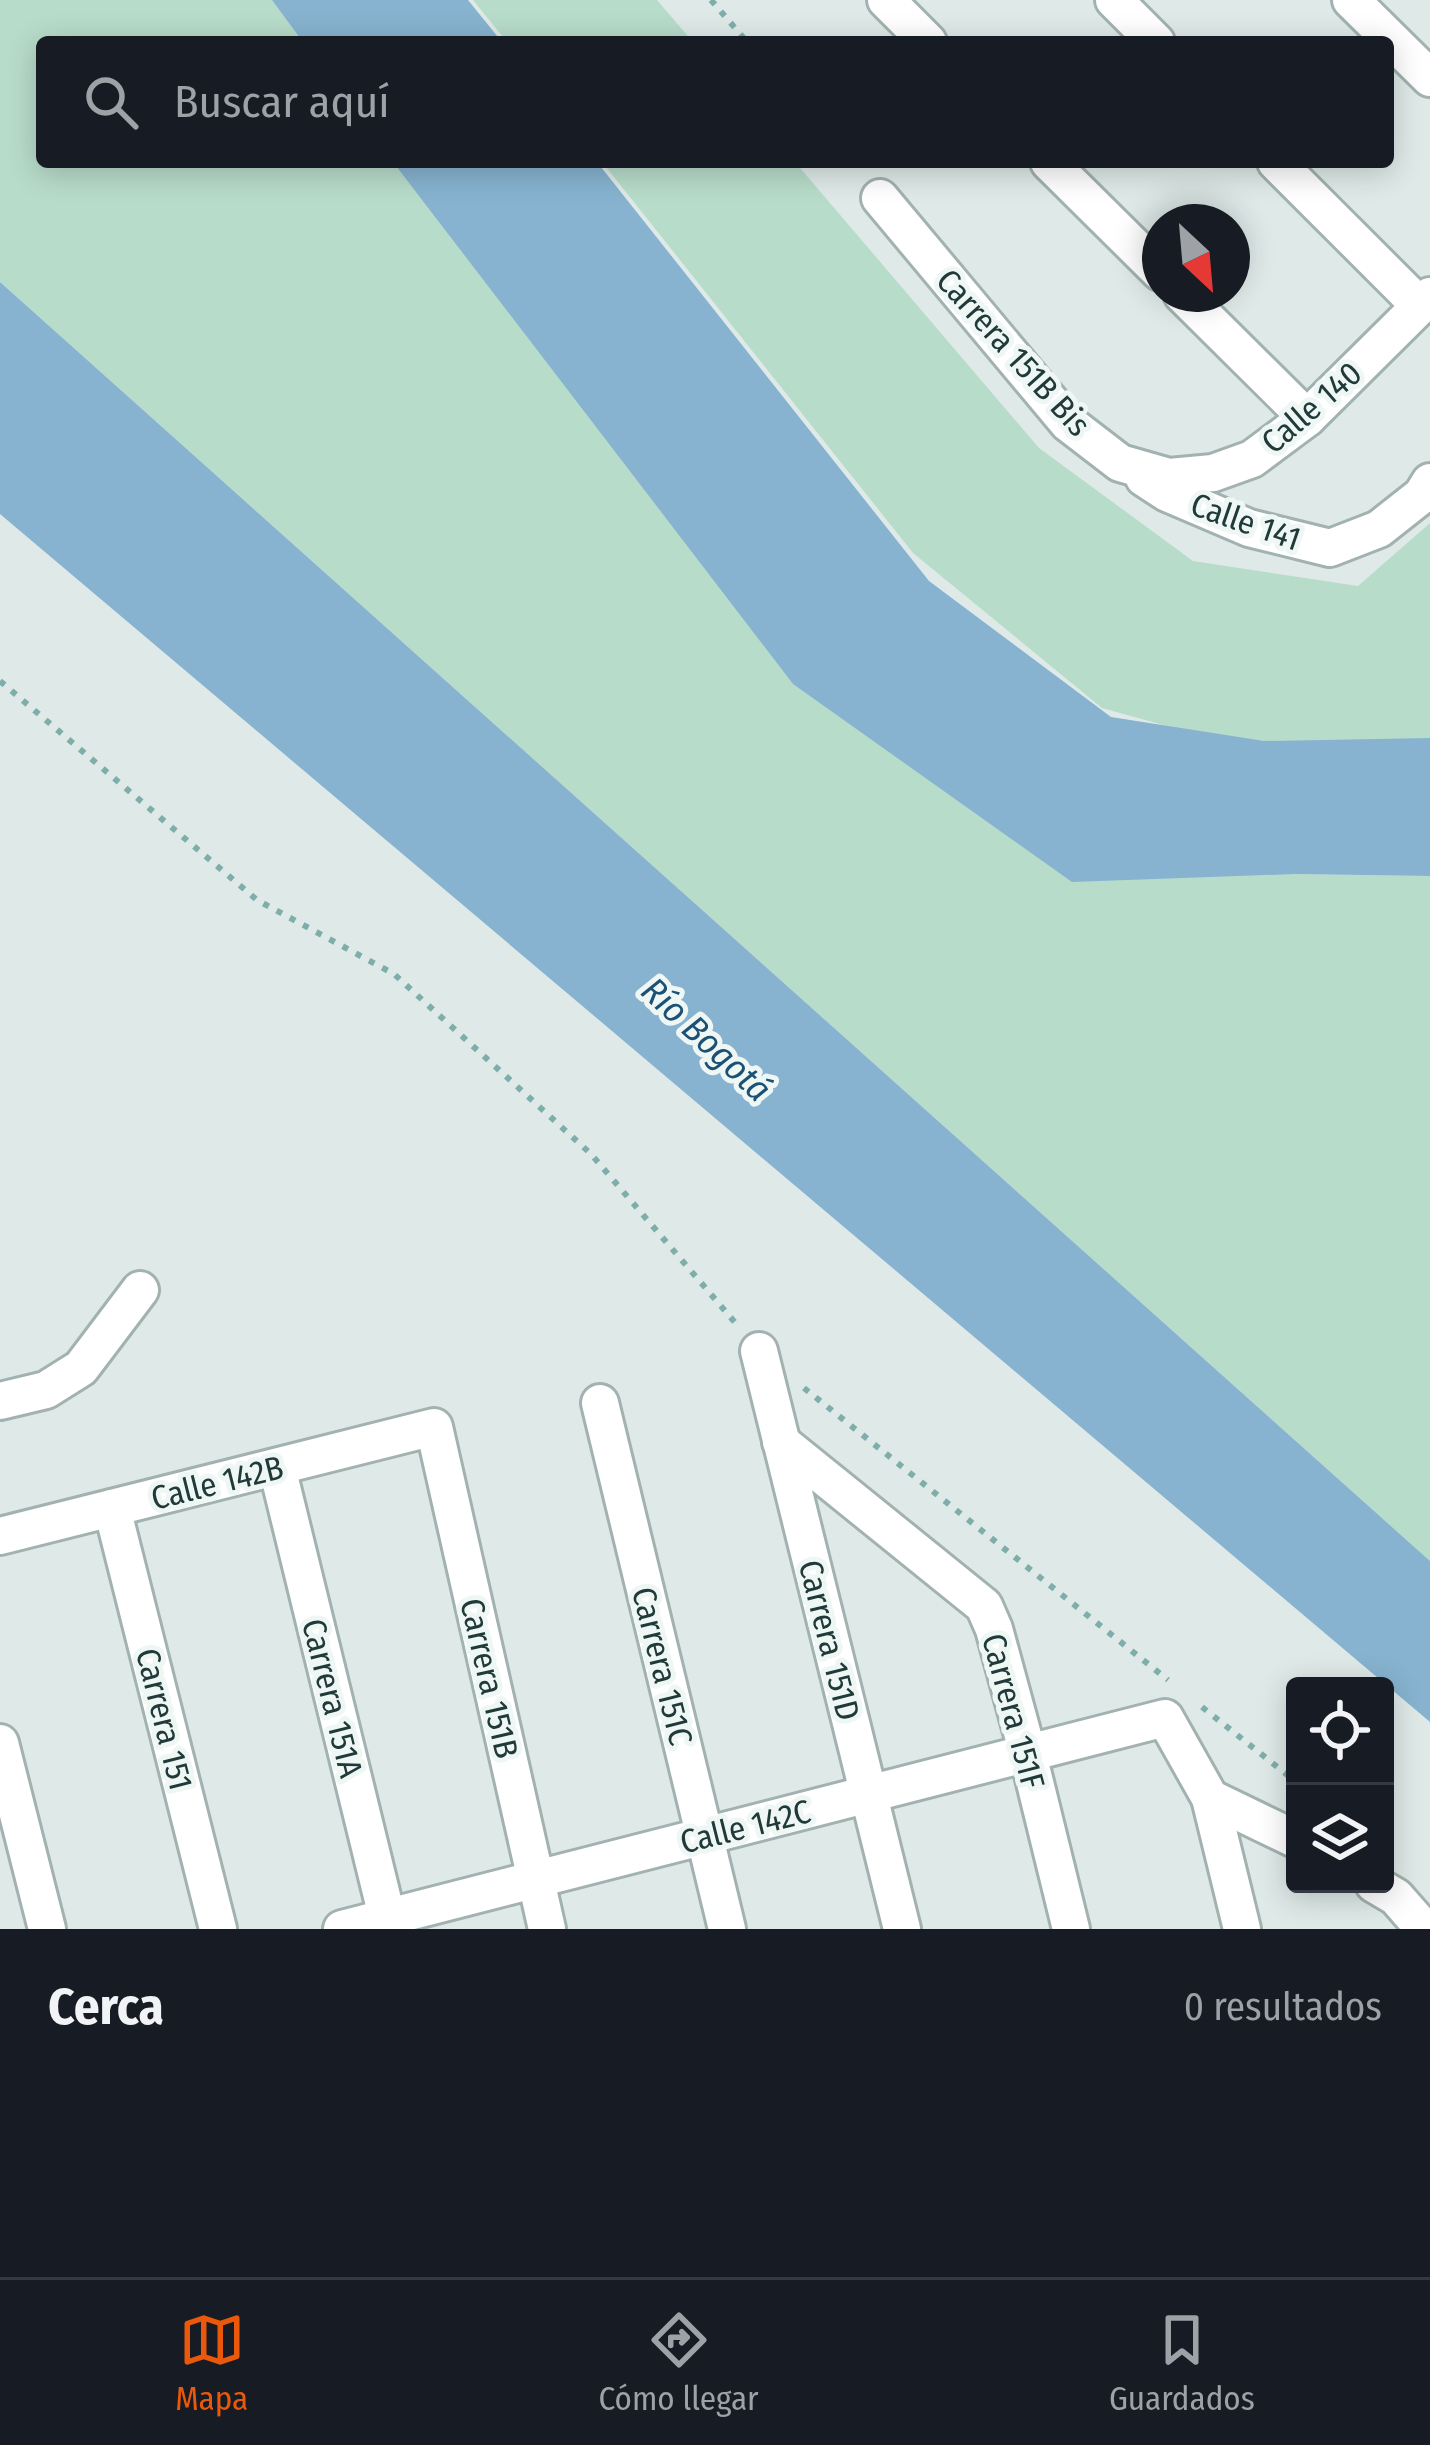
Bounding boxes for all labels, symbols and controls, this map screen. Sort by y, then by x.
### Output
search box [36,36,1394,168]
icon: search [78,69,144,135]
text: Buscar aquí [174,75,390,129]
north arrow [1142,204,1250,312]
street label: Carrera 151B Bis [928,261,1099,444]
street label: Calle 140 [1253,353,1370,462]
street label: Calle 141 [1185,485,1306,559]
water label: Río Bogotá [632,968,780,1111]
street label: Calle 142B [147,1447,287,1519]
street label: Carrera 151D [790,1556,868,1725]
street label: Carrera 151C [623,1583,701,1750]
street label: Carrera 151B [451,1594,527,1762]
street label: Carrera 151A [293,1615,371,1782]
street label: Carrera 151F [973,1629,1053,1793]
street label: Carrera 151 [127,1644,201,1794]
map controls [1286,1677,1394,1893]
button: locate [1286,1677,1394,1785]
button: layers [1286,1785,1394,1893]
street label: Calle 142C [676,1791,815,1862]
text: Cerca [48,1976,164,2038]
text: 0 resultados [1184,1984,1382,2030]
tab: Mapa [175,2307,248,2419]
tab: Cómo llegar [599,2307,759,2419]
tab: Guardados [1109,2307,1255,2419]

